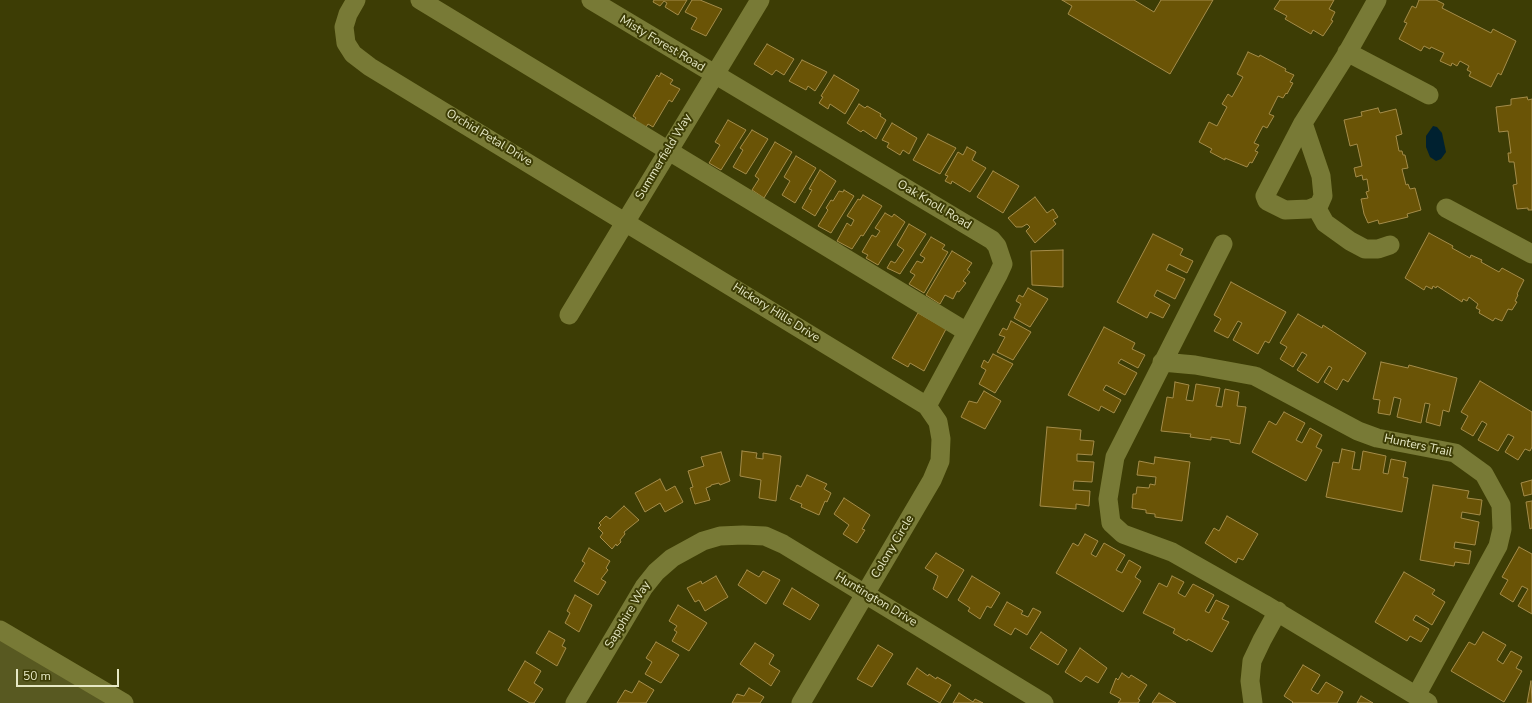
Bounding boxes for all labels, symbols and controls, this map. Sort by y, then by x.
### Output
street label: Misty Forest Road [617,13,707,75]
street label: Orchid Petal Drive [443,107,535,169]
street label: Summerfield Way [633,112,695,202]
street label: Oak Knoll Road [894,177,974,233]
street label: Hickory Hills Drive [730,280,822,346]
street label: Hunters Trail [1382,432,1454,460]
street label: Colony Circle [869,513,917,581]
street label: Huntington Drive [833,570,919,630]
street label: Sapphire Way [602,579,654,651]
scale bar [18,661,121,687]
text: 50 m [23,668,51,684]

